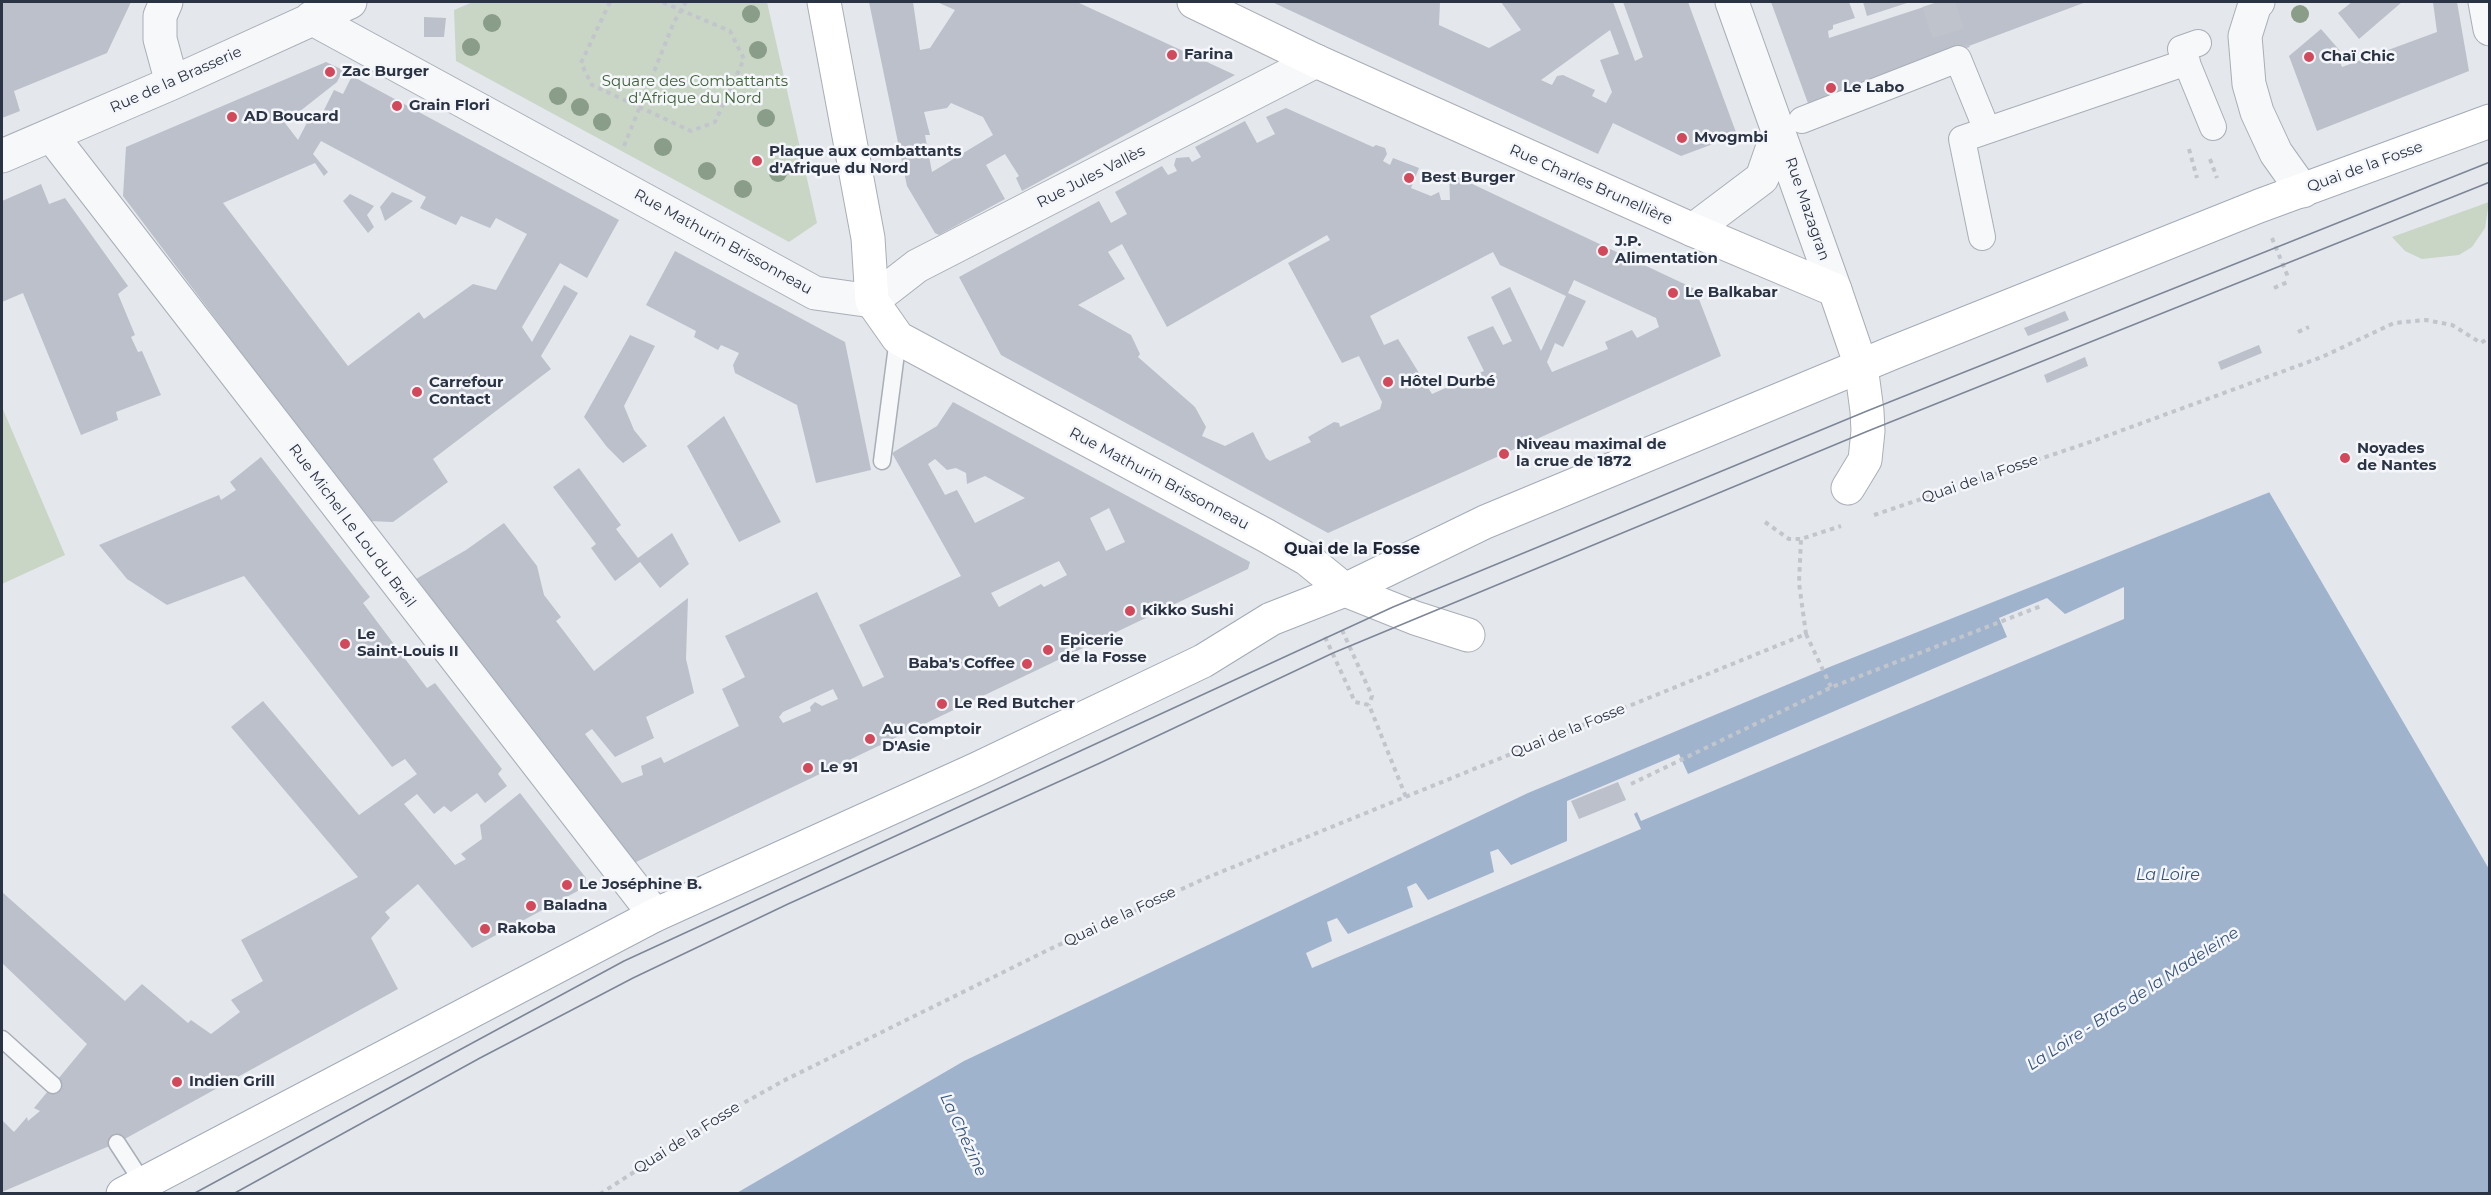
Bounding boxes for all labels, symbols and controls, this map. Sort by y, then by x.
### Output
street label: Rue de la Brasserie [107,43,245,117]
place label: Farina [1184,46,1233,64]
marker: Farina [1165,48,1179,62]
place label: Chaï Chic [2321,48,2395,66]
marker: Chaï Chic [2302,50,2316,64]
place label: Zac Burger [342,63,429,81]
marker: Zac Burger [323,65,337,79]
park label: Square des Combattants d'Afrique du Nord [602,73,788,108]
place label: Le Labo [1843,79,1904,97]
marker: Le Labo [1824,81,1838,95]
place label: Grain Flori [409,97,490,115]
marker: Grain Flori [390,99,404,113]
place label: AD Boucard [244,108,339,126]
marker: AD Boucard [225,110,239,124]
place label: Mvogmbi [1694,129,1768,147]
marker: Mvogmbi [1675,131,1689,145]
street label: Quai de la Fosse [2305,138,2425,196]
street label: Rue Charles Brunellière [1507,141,1675,229]
street label: Rue Jules Vallès [1034,142,1148,212]
place label: Plaque aux combattants d'Afrique du Nord [769,143,961,178]
marker: Plaque aux combattants d'Afrique du Nord [750,154,764,168]
street label: Rue Mazagran [1781,155,1833,263]
place label: Best Burger [1421,169,1515,187]
marker: Best Burger [1402,171,1416,185]
street label: Rue Mathurin Brissonneau [631,185,815,299]
place label: J.P. Alimentation [1615,233,1718,268]
marker: J.P. Alimentation [1596,244,1610,258]
place label: Le Balkabar [1685,284,1778,302]
marker: Le Balkabar [1666,286,1680,300]
place label: Hôtel Durbé [1400,373,1495,391]
place label: Carrefour Contact [429,374,504,409]
marker: Hôtel Durbé [1381,375,1395,389]
marker: Carrefour Contact [410,385,424,399]
street label: Rue Mathurin Brissonneau [1066,424,1252,534]
place label: Niveau maximal de la crue de 1872 [1516,436,1666,471]
place label: Noyades de Nantes [2357,440,2437,475]
street label: Rue Michel Le Lou du Breil [285,441,419,611]
marker: Niveau maximal de la crue de 1872 [1497,447,1511,461]
street label: Quai de la Fosse [1919,451,2041,507]
marker: Noyades de Nantes [2338,451,2352,465]
district label: Quai de la Fosse [1284,539,1420,559]
place label: Kikko Sushi [1142,602,1234,620]
marker: Kikko Sushi [1123,604,1137,618]
place label: Le Saint-Louis II [357,626,459,661]
place label: Epicerie de la Fosse [1060,632,1147,667]
marker: Le Saint-Louis II [338,637,352,651]
marker: Epicerie de la Fosse [1041,643,1055,657]
place label: Baba's Coffee [908,655,1015,673]
marker: Baba's Coffee [1020,657,1034,671]
place label: Le Red Butcher [954,695,1075,713]
marker: Le Red Butcher [935,697,949,711]
street label: Quai de la Fosse [1508,700,1628,762]
place label: Au Comptoir D'Asie [882,721,981,756]
marker: Au Comptoir D'Asie [863,732,877,746]
place label: Le 91 [820,759,858,777]
marker: Le 91 [801,761,815,775]
water label: La Loire [2136,865,2200,885]
place label: Le Joséphine B. [579,876,702,894]
marker: Le Joséphine B. [560,878,574,892]
street label: Quai de la Fosse [1061,883,1179,951]
place label: Baladna [543,897,608,915]
marker: Baladna [524,899,538,913]
place label: Rakoba [497,920,556,938]
marker: Rakoba [478,922,492,936]
water label: La Loire - Bras de la Madeleine [2023,923,2243,1075]
place label: Indien Grill [189,1073,275,1091]
marker: Indien Grill [170,1075,184,1089]
water label: La Chézine [935,1091,991,1179]
street label: Quai de la Fosse [631,1098,743,1178]

